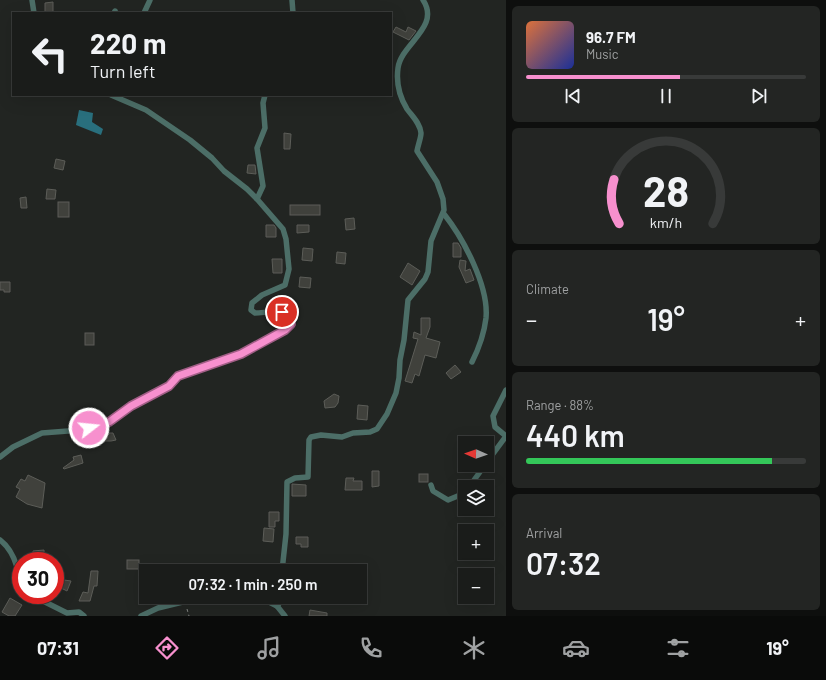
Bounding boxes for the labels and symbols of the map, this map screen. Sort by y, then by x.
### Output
pin [265,295,299,329]
position arrow [68,407,110,449]
north arrow [458,436,494,472]
speed limit sign: 30 [12,552,64,604]

